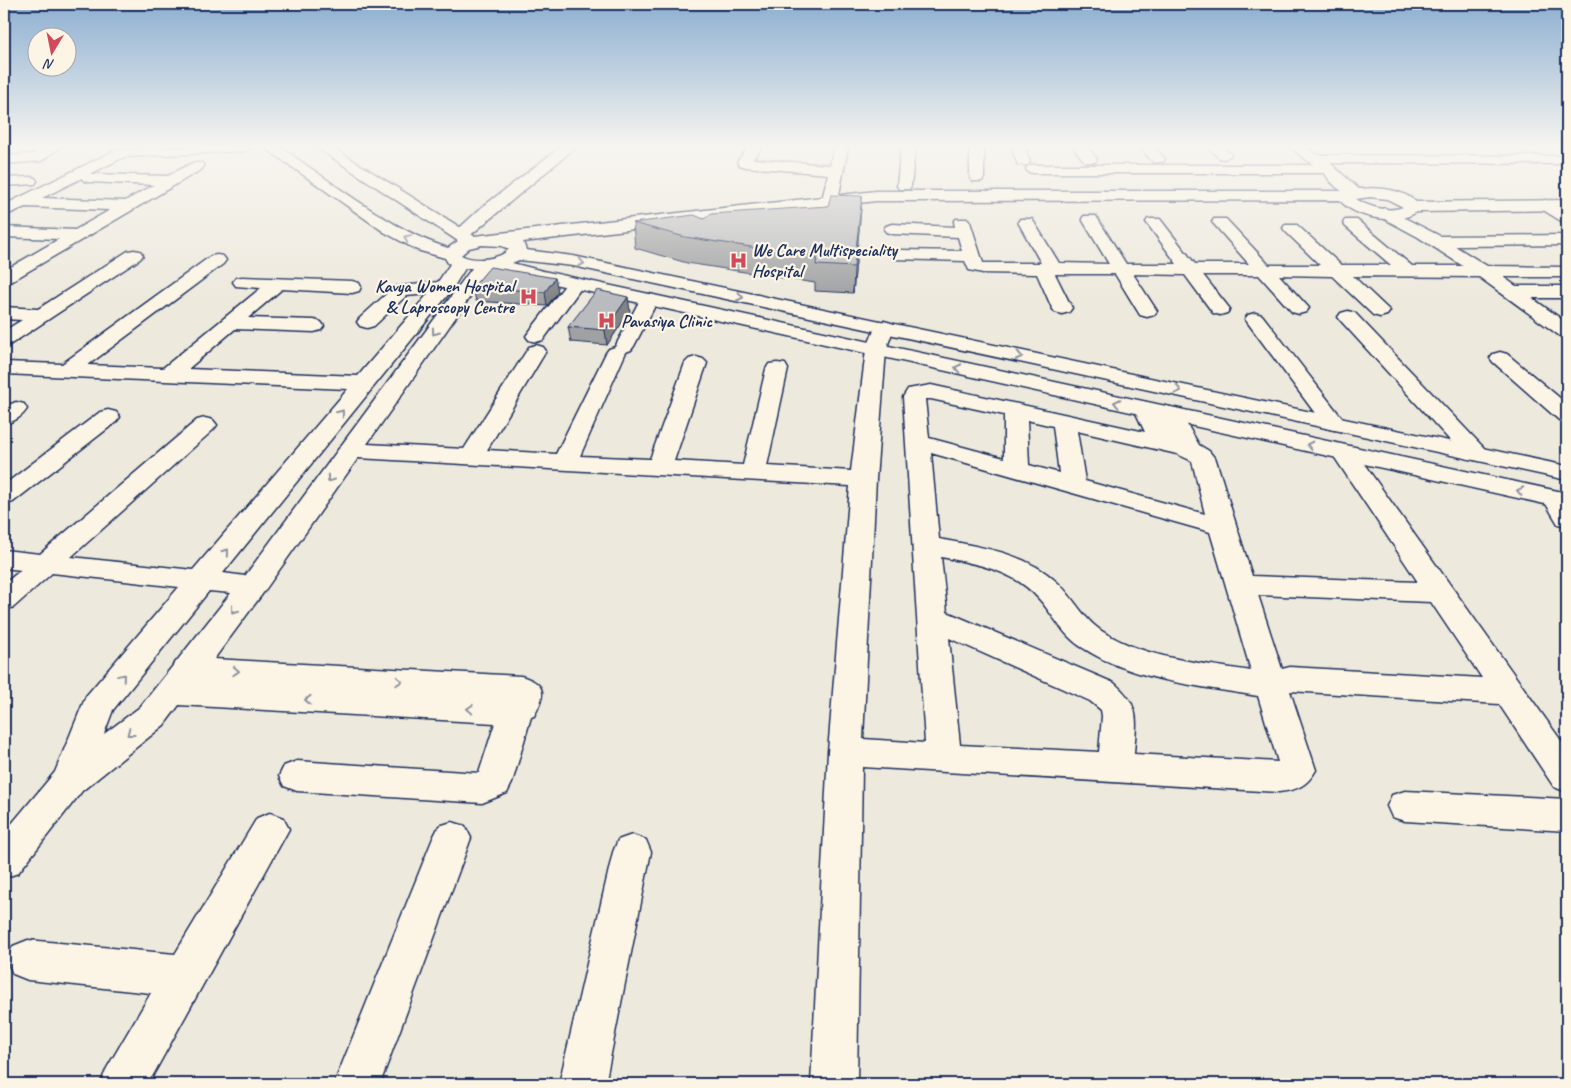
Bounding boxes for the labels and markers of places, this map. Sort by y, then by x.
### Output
place label: We Care Multispeciality Hospital [752,239,899,282]
hospital icon: We Care Multispeciality Hospital [728,250,748,270]
place label: Kavya Women Hospital & Laproscopy Centre [375,275,518,318]
hospital icon: Kavya Women Hospital & Laproscopy Centre [518,286,538,306]
place label: Pavasiya Clinic [621,310,713,332]
hospital icon: Pavasiya Clinic [597,311,617,331]

